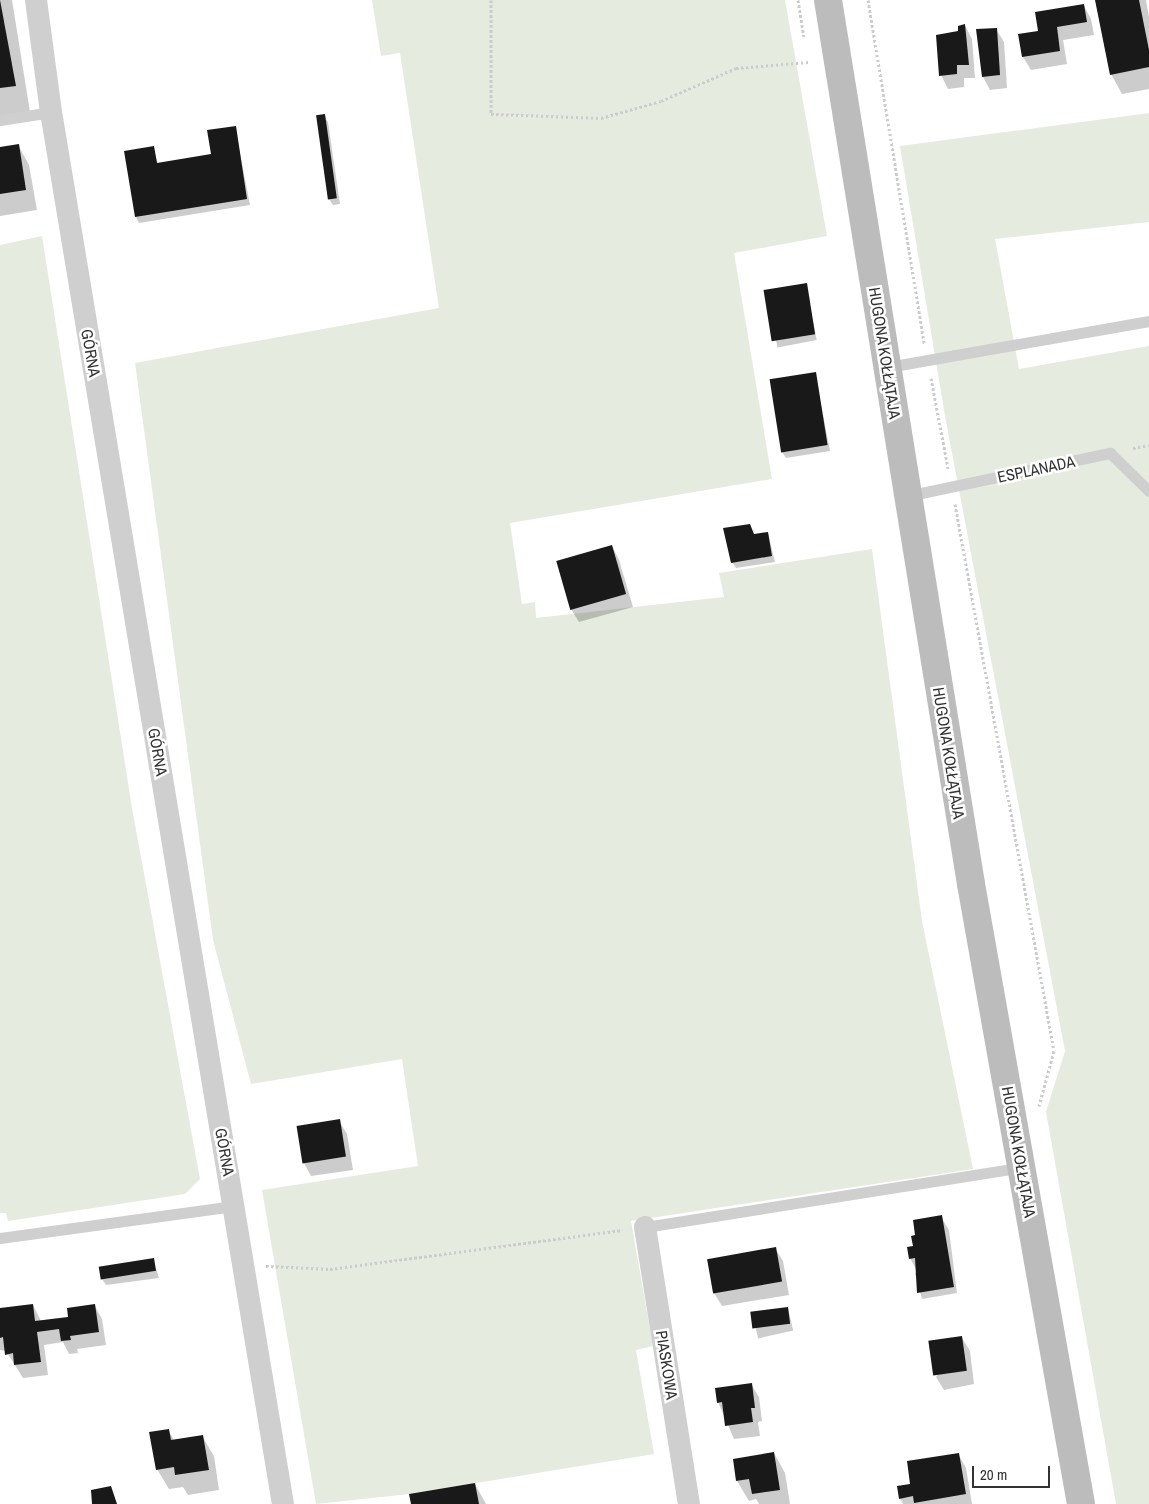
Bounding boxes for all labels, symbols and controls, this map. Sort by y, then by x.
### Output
street label: HUGONA KOŁŁĄTAJA [865,285,905,421]
street label: GÓRNA [77,328,105,378]
street label: ESPLANADA [995,451,1077,487]
street label: HUGONA KOŁŁĄTAJA [929,685,969,821]
street label: GÓRNA [144,727,172,777]
street label: HUGONA KOŁŁĄTAJA [998,1085,1040,1219]
street label: GÓRNA [211,1127,239,1177]
street label: PIASKOWA [652,1329,682,1401]
scale bar [974,1456,1052,1488]
text: 20 m [980,1464,1007,1485]

